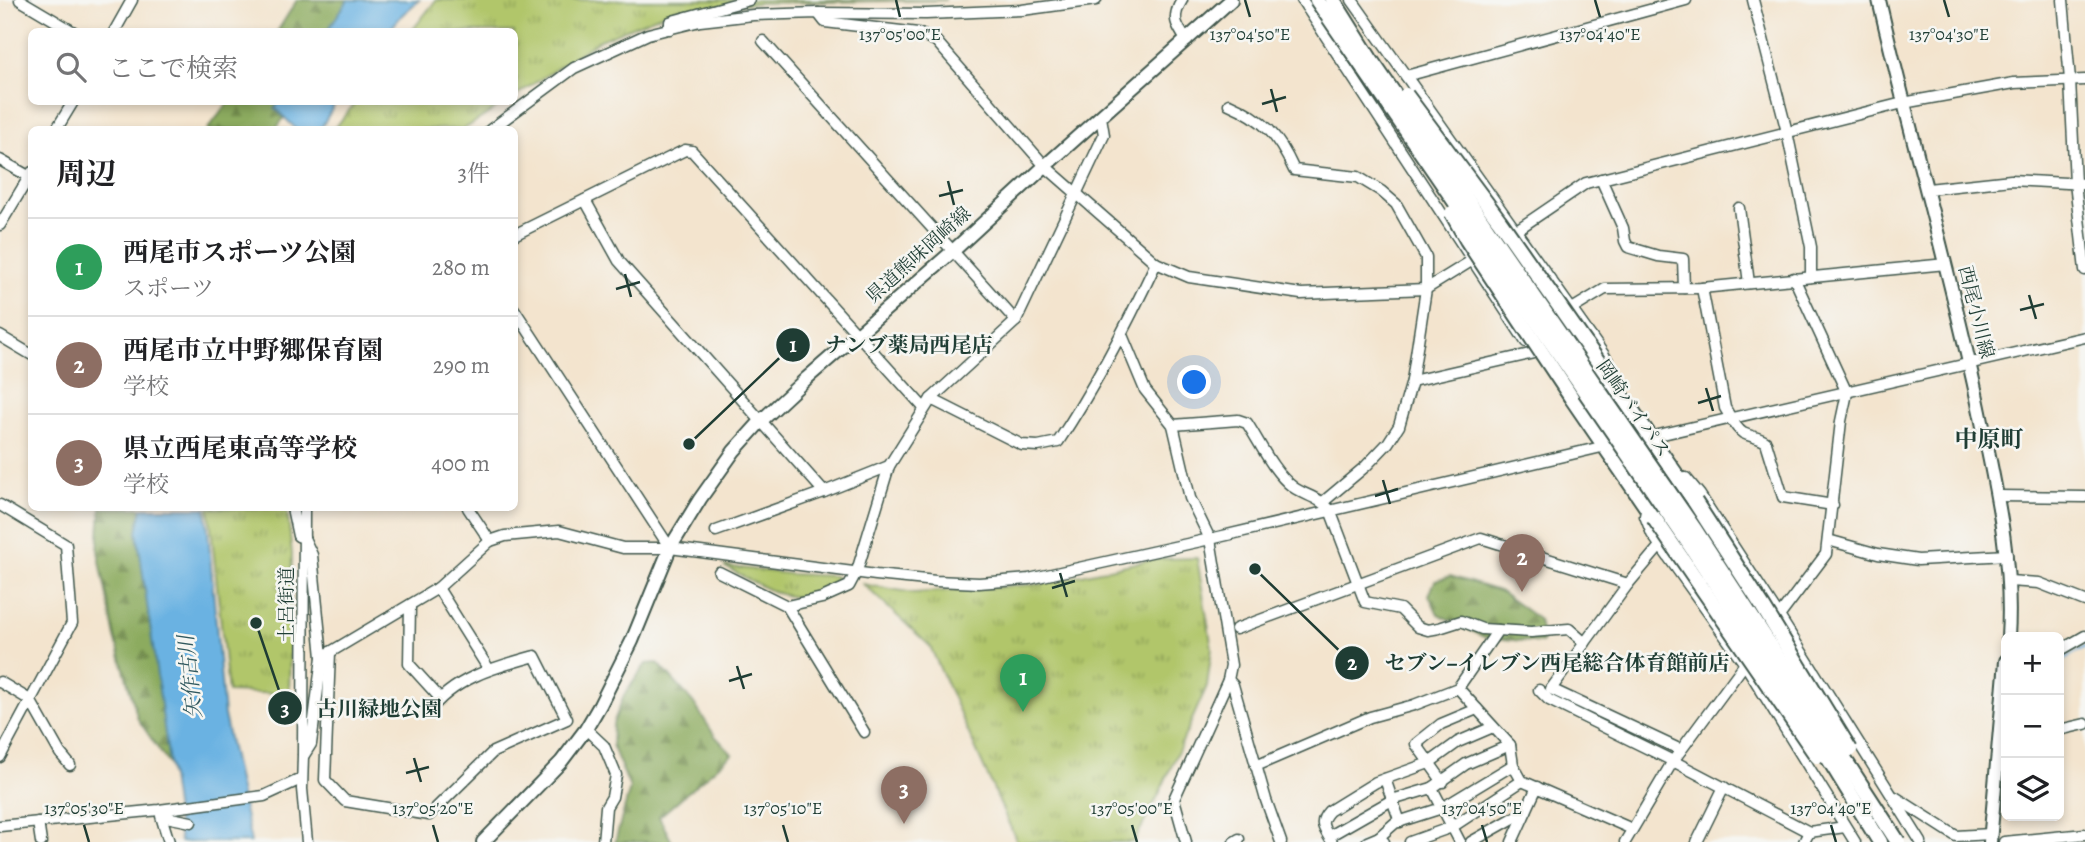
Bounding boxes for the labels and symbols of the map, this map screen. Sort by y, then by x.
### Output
text: 137°05'00"E [859,22,941,46]
text: 137°04'50"E [1210,22,1290,46]
text: 137°04'40"E [1559,22,1641,46]
text: 137°04'30"E [1909,22,1989,46]
street label: 県道熊味岡崎線 [861,201,977,309]
street label: 西尾小川線 [1952,263,2000,361]
callout: ナンブ薬局西尾店 [776,324,1007,366]
text: 1 [789,331,797,359]
text: ナンブ薬局西尾店 [826,331,992,359]
street label: 岡崎バイパス [1590,355,1676,463]
your location [1177,365,1211,399]
district label: 中原町 [1955,424,2024,455]
pin: 2 [1499,534,1545,592]
street label: 土呂街道 [274,567,300,643]
water label: 矢作古川 [171,632,208,720]
callout: セブン−イレブン西尾総合体育館前店 [1335,642,1744,684]
text: 2 [1347,649,1357,677]
text: セブン−イレブン西尾総合体育館前店 [1385,649,1729,677]
pin: 1 [1000,654,1046,712]
callout: 古川緑地公園 [267,687,456,729]
text: 3 [280,695,290,723]
text: 古川緑地公園 [316,695,442,723]
pin: 3 [881,766,927,824]
text: 137°05'30"E [44,796,124,820]
text: 137°05'20"E [392,796,474,820]
text: 137°05'10"E [744,796,822,820]
text: 137°05'00"E [1091,796,1173,820]
text: 137°04'50"E [1442,796,1522,820]
text: 137°04'40"E [1790,796,1872,820]

